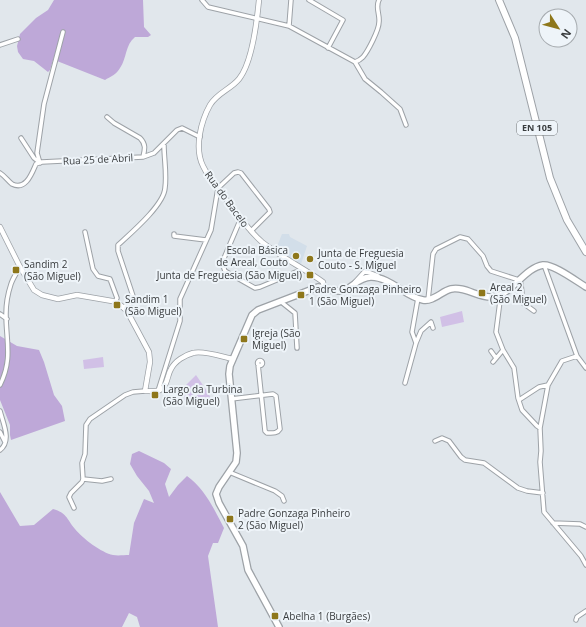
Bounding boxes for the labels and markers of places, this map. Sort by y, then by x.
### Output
place label: Escola Básica de Areal, Couto [216,243,288,269]
place label: Junta de Freguesia Couto - S. Miguel [317,246,404,272]
marker: Escola Básica de Areal, Couto [291,251,301,261]
marker: Junta de Freguesia Couto - S. Miguel [305,254,315,264]
place label: Sandim 2 (São Miguel) [24,257,81,283]
marker: Sandim 2 (São Miguel) [11,265,21,275]
place label: Junta de Freguesia (São Miguel) [156,268,302,282]
marker: Junta de Freguesia (São Miguel) [305,270,315,280]
place label: Areal 2 (São Miguel) [490,280,547,306]
place label: Padre Gonzaga Pinheiro 1 (São Miguel) [309,282,421,308]
marker: Areal 2 (São Miguel) [477,288,487,298]
marker: Padre Gonzaga Pinheiro 1 (São Miguel) [296,290,306,300]
place label: Sandim 1 (São Miguel) [125,292,182,318]
marker: Sandim 1 (São Miguel) [112,300,122,310]
place label: Igreja (São Miguel) [252,326,301,352]
marker: Igreja (São Miguel) [239,334,249,344]
place label: Largo da Turbina (São Miguel) [163,382,242,408]
marker: Largo da Turbina (São Miguel) [150,390,160,400]
place label: Padre Gonzaga Pinheiro 2 (São Miguel) [238,506,350,532]
marker: Padre Gonzaga Pinheiro 2 (São Miguel) [225,514,235,524]
place label: Abelha 1 (Burgães) [283,609,370,623]
marker: Abelha 1 (Burgães) [270,611,280,621]

